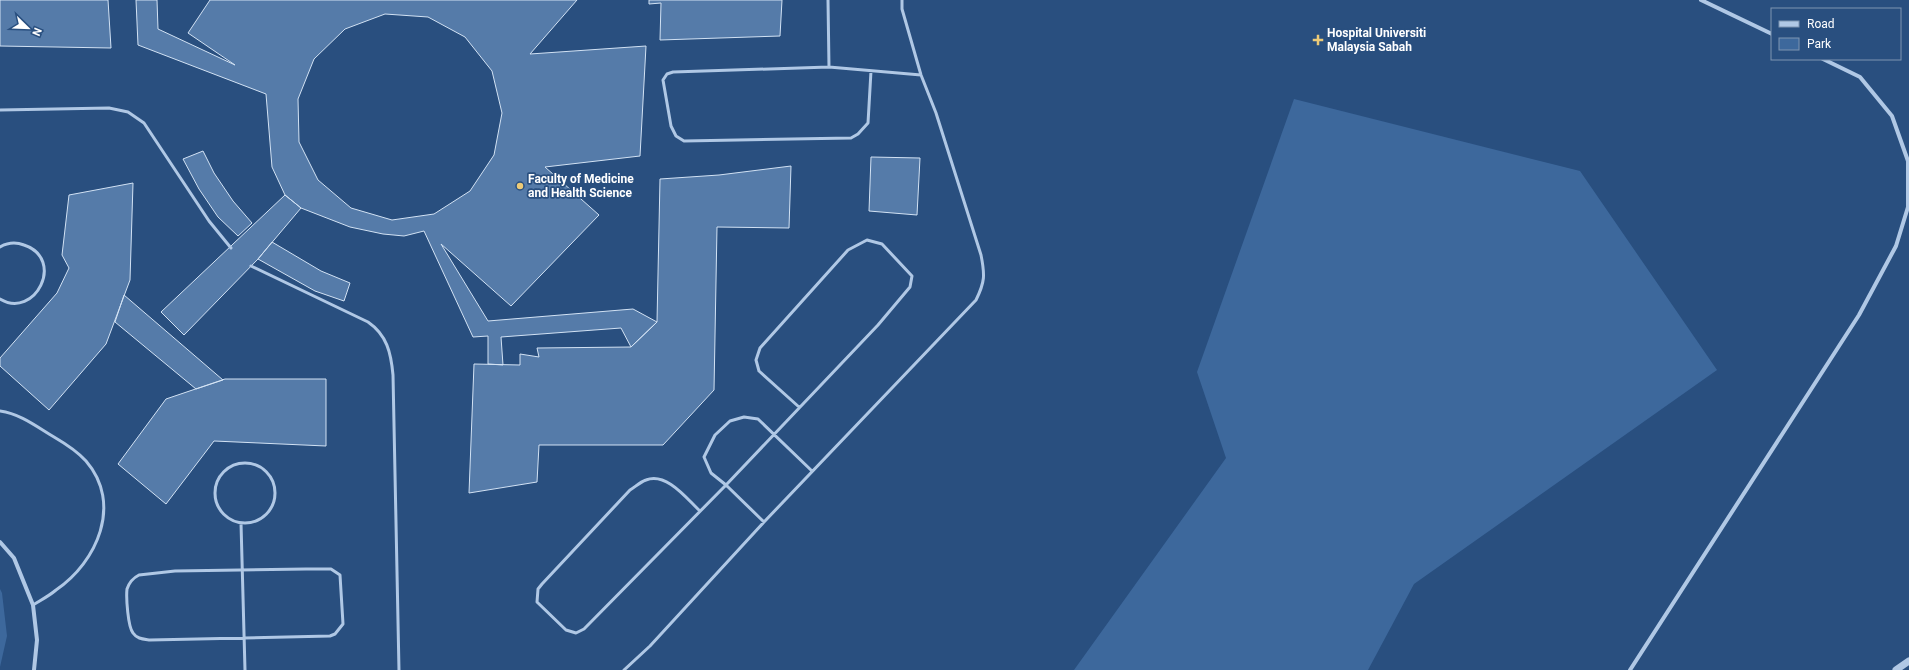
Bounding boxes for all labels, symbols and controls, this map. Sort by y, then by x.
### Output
north arrow [8,8,48,48]
legend [1771,8,1901,60]
text: Road [1807,17,1835,31]
text: N [29,26,44,38]
place label: Hospital Universiti Malaysia Sabah [1327,26,1426,54]
marker: Hospital Universiti Malaysia Sabah [1312,34,1324,46]
text: Park [1807,37,1832,51]
place label: Faculty of Medicine and Health Science [528,172,634,200]
marker: Faculty of Medicine and Health Science [515,181,525,191]

